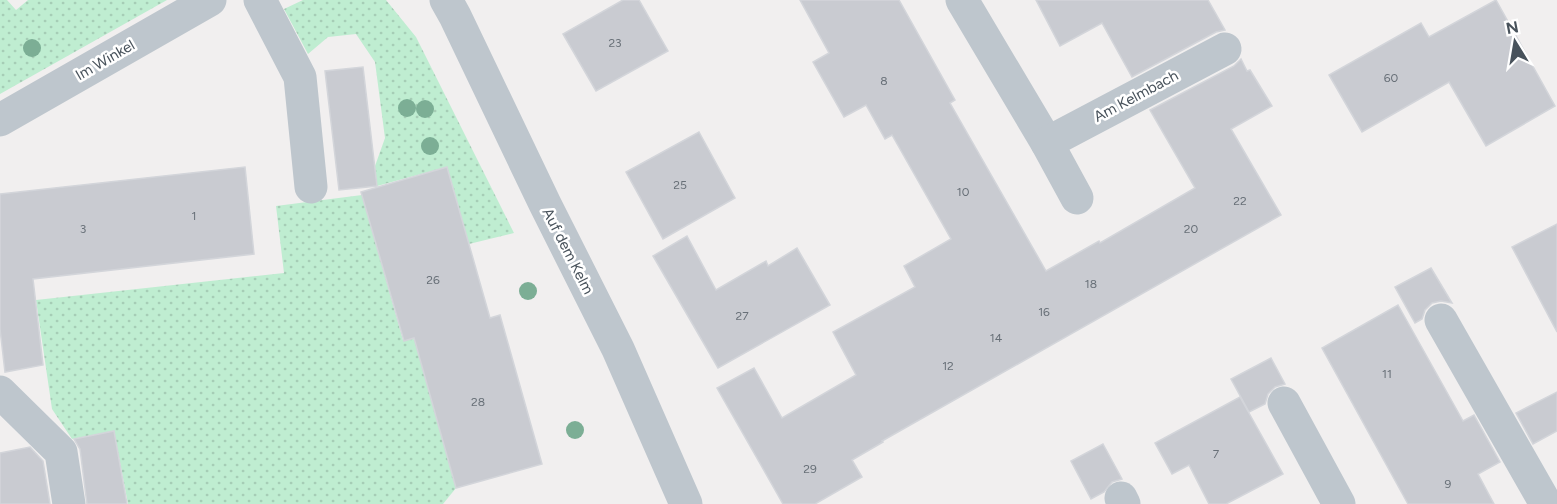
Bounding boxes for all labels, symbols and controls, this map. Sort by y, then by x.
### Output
north arrow [1485,12,1545,72]
text: N [1504,17,1520,38]
street label: Im Winkel [72,36,138,84]
house number: 23 [608,36,622,50]
street label: Am Kelmbach [1091,66,1181,126]
house number: 60 [1384,71,1399,85]
house number: 8 [880,74,888,88]
house number: 25 [673,178,687,192]
house number: 10 [957,185,970,199]
house number: 22 [1233,194,1247,208]
street label: Auf dem Kelm [539,205,597,297]
house number: 1 [192,209,196,223]
house number: 3 [80,222,86,236]
house number: 20 [1184,222,1199,236]
house number: 26 [426,273,440,287]
house number: 18 [1085,277,1097,291]
house number: 16 [1038,305,1050,319]
house number: 27 [735,309,749,323]
house number: 14 [990,331,1003,345]
house number: 12 [942,359,954,373]
house number: 11 [1382,367,1392,381]
house number: 28 [471,395,485,409]
house number: 7 [1213,447,1220,461]
house number: 29 [803,462,817,476]
house number: 9 [1445,477,1452,491]

